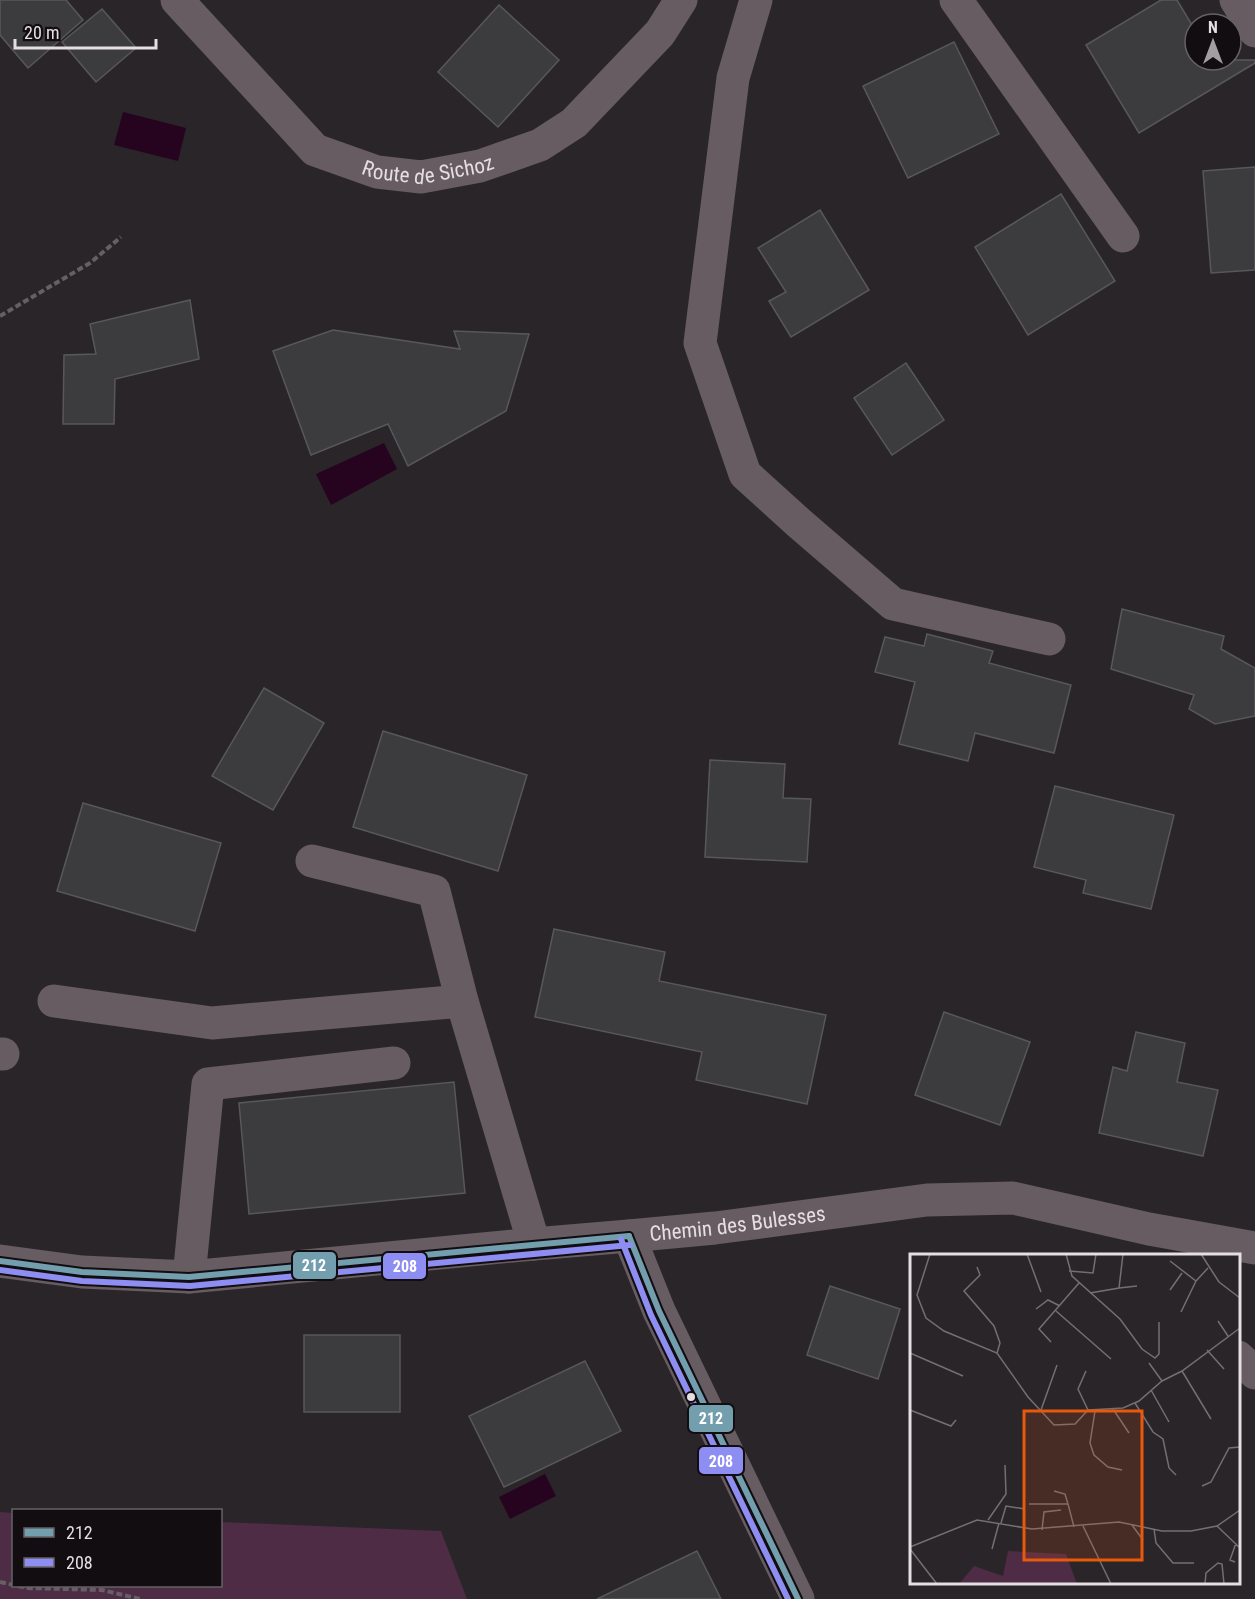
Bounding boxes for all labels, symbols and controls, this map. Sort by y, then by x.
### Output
scale bar [15,12,156,50]
north arrow [1183,12,1243,72]
text: N [1208,18,1218,37]
text: 20 m [24,22,59,43]
street label: Route de Sichoz [359,150,497,189]
street label: Chemin des Bulesses [648,1202,827,1246]
line badge: 212 [292,1251,337,1280]
line badge: 208 [382,1252,427,1280]
inset map [910,1254,1240,1584]
text: 212 [302,1256,326,1275]
text: 208 [393,1257,417,1276]
unlabelled marker [685,1391,697,1403]
line badge: 212 [688,1404,734,1433]
text: 212 [699,1409,723,1428]
line badge: 208 [698,1446,744,1475]
text: 208 [709,1452,733,1471]
legend [12,1509,222,1587]
text: 212 [66,1522,93,1543]
text: 208 [66,1552,93,1573]

